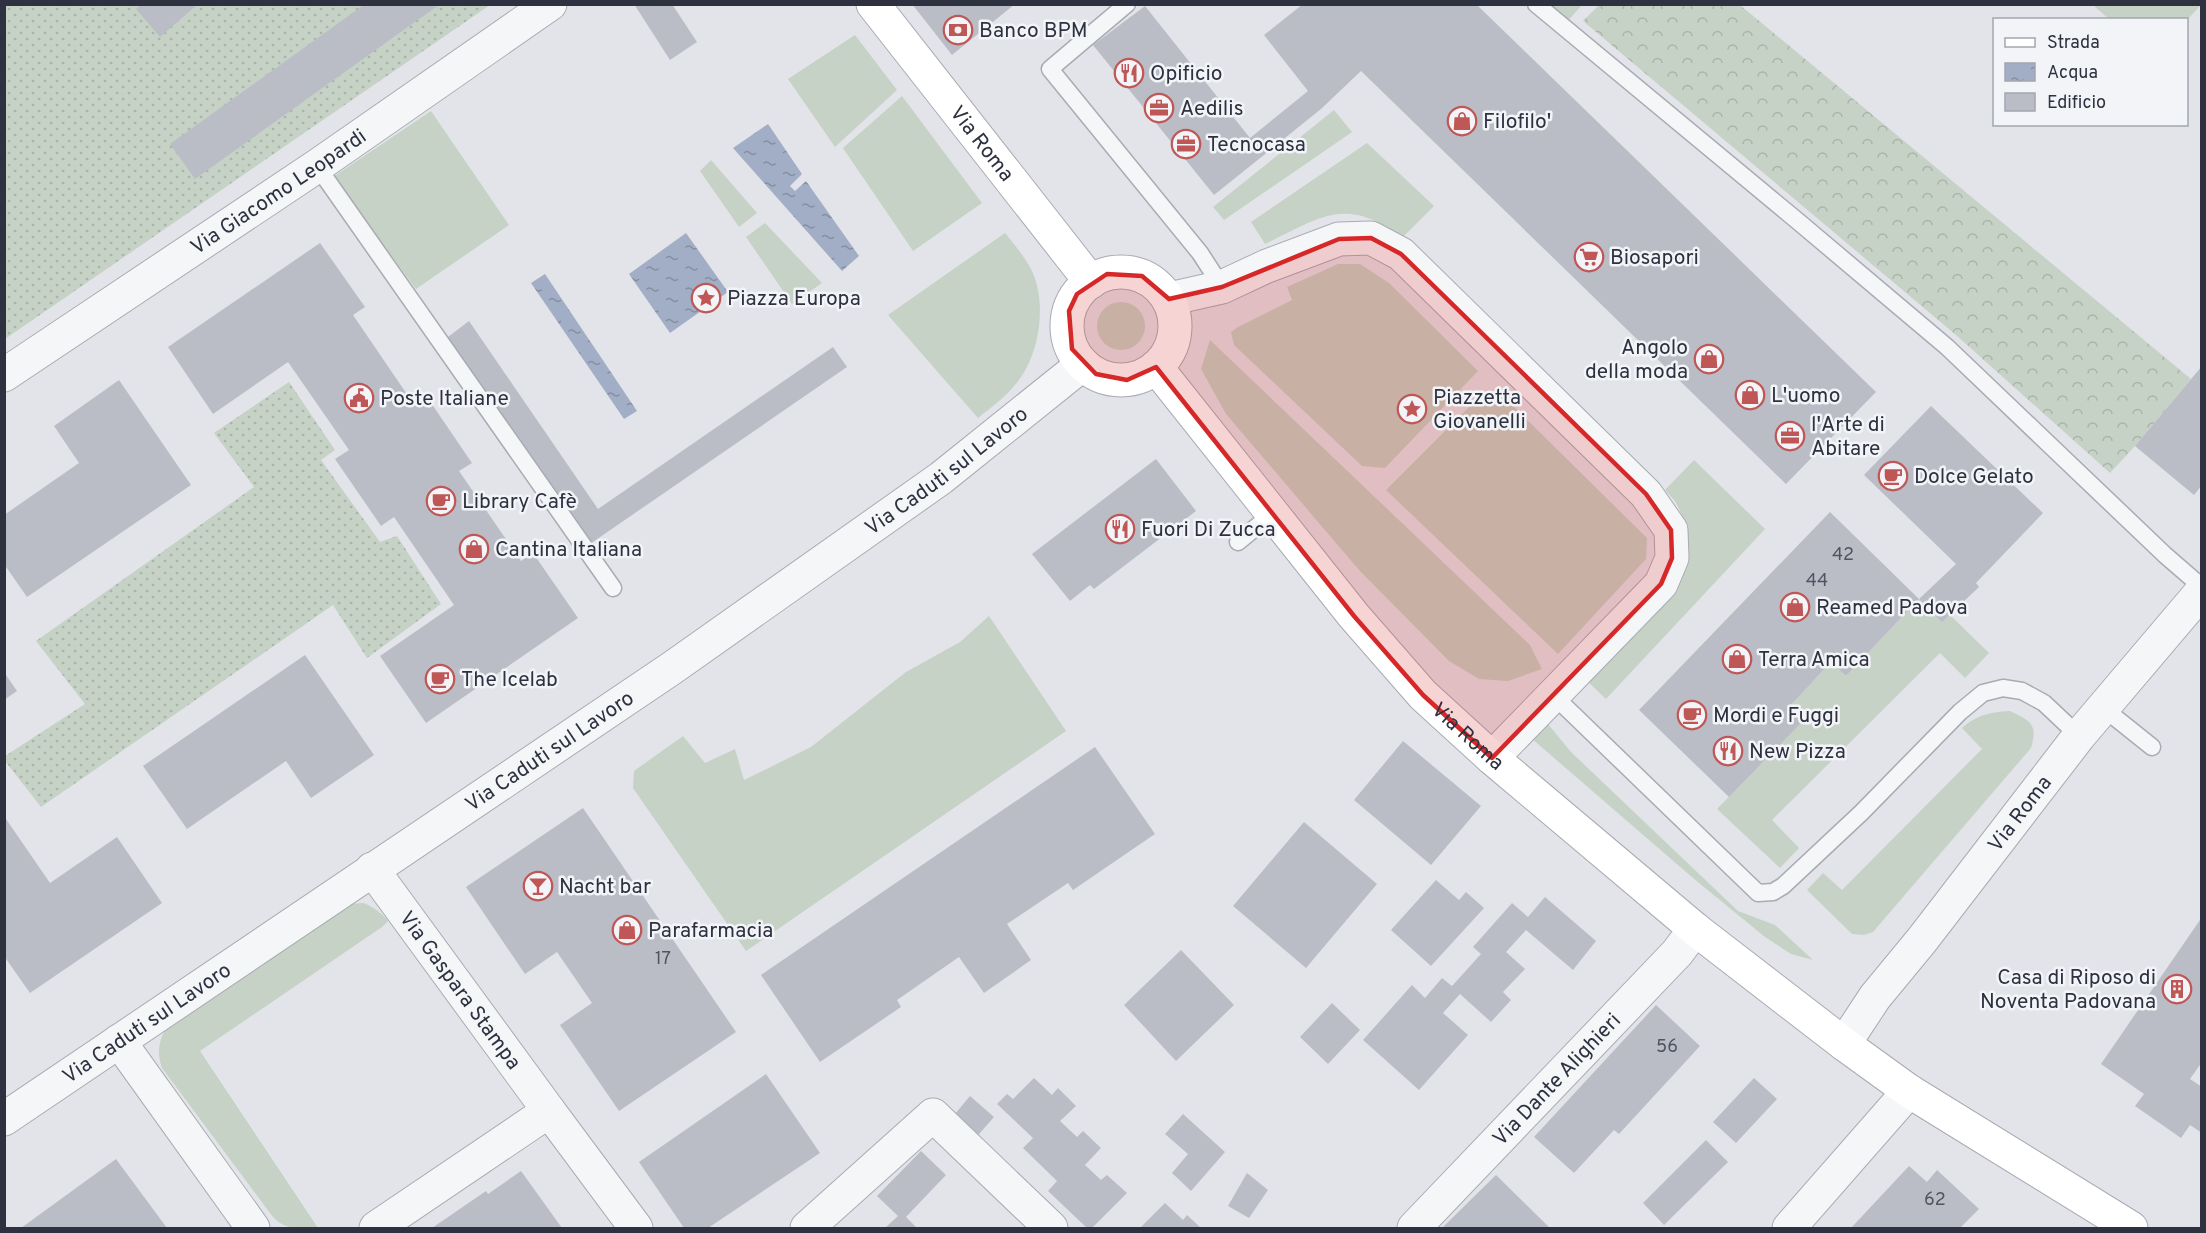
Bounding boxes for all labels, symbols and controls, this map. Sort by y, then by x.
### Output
bank icon: Banco BPM [942,14,974,46]
place label: Banco BPM [979,18,1088,45]
legend [1993,18,2188,126]
text: Strada [2047,32,2100,55]
restaurant icon: Opificio [1113,57,1145,89]
place label: Opificio [1150,61,1223,88]
text: Acqua [2047,62,2098,85]
office icon: Aedilis [1143,92,1175,124]
text: Edificio [2047,92,2106,115]
place label: Aedilis [1180,96,1244,123]
street label: Via Roma [943,101,1019,188]
shop icon: Filofilo' [1446,105,1478,137]
place label: Filofilo' [1483,109,1551,136]
street label: Via Giacomo Leopardi [186,124,372,262]
office icon: Tecnocasa [1170,128,1202,160]
place label: Tecnocasa [1207,132,1306,159]
supermarket icon: Biosapori [1573,241,1605,273]
place label: Biosapori [1610,245,1699,272]
place icon: Piazza Europa [690,282,722,314]
place label: Piazza Europa [727,286,861,313]
place label: Angolo della moda [1585,335,1688,386]
shop icon: Angolo della moda [1693,343,1725,375]
shop icon: L'uomo [1734,379,1766,411]
public building icon: Poste Italiane [343,382,375,414]
place label: L'uomo [1771,383,1840,410]
place label: Piazzetta Giovanelli [1433,385,1526,436]
place label: Poste Italiane [380,386,509,413]
place icon: Piazzetta Giovanelli [1396,393,1428,425]
street label: Via Caduti sul Lavoro [860,401,1034,542]
place label: l'Arte di Abitare [1811,412,1885,463]
office icon: l'Arte di Abitare [1774,420,1806,452]
cafe icon: Dolce Gelato [1877,460,1909,492]
place label: Dolce Gelato [1914,464,2034,491]
cafe icon: Library Cafè [425,485,457,517]
place label: Library Cafè [462,489,577,516]
restaurant icon: Fuori Di Zucca [1104,513,1136,545]
place label: Fuori Di Zucca [1141,517,1276,544]
shop icon: Cantina Italiana [458,533,490,565]
place label: Cantina Italiana [495,537,642,564]
house number: 42 [1832,544,1854,567]
house number: 44 [1806,570,1828,593]
shop icon: Reamed Padova [1779,591,1811,623]
place label: Reamed Padova [1816,595,1967,622]
shop icon: Terra Amica [1721,643,1753,675]
place label: Terra Amica [1758,647,1870,674]
cafe icon: The Icelab [424,663,456,695]
place label: The Icelab [461,667,558,694]
street label: Via Caduti sul Lavoro [461,686,640,819]
street label: Via Roma [1425,697,1509,777]
cafe icon: Mordi e Fuggi [1676,699,1708,731]
place label: Mordi e Fuggi [1713,703,1839,730]
restaurant icon: New Pizza [1712,735,1744,767]
place label: New Pizza [1749,739,1846,766]
street label: Via Roma [1983,771,2059,858]
bar icon: Nacht bar [522,870,554,902]
place label: Nacht bar [559,874,651,901]
street label: Via Gaspara Stampa [392,906,526,1076]
shop icon: Parafarmacia [611,914,643,946]
place label: Parafarmacia [648,918,773,945]
house number: 17 [655,948,671,971]
street label: Via Caduti sul Lavoro [58,957,237,1091]
place label: Casa di Riposo di Noventa Padovana [1980,965,2156,1016]
building icon: Casa di Riposo di Noventa Padovana [2161,973,2193,1005]
street label: Via Dante Alighieri [1488,1008,1627,1152]
house number: 56 [1656,1036,1678,1059]
house number: 62 [1924,1189,1946,1212]

